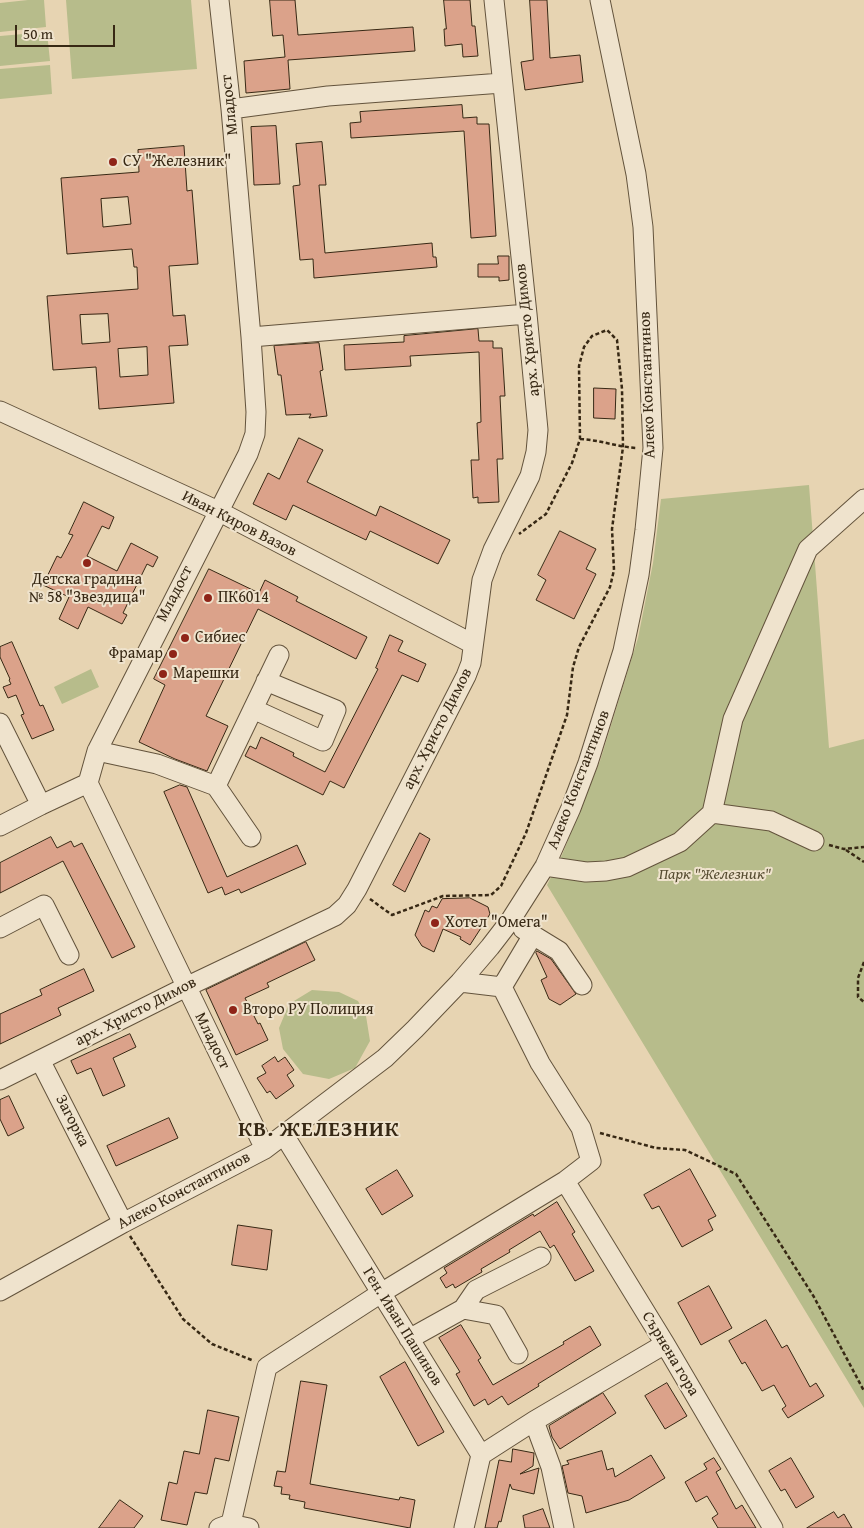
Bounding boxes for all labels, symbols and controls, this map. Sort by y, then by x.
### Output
scale bar [18,15,118,47]
text: 50 m [23,23,53,44]
street label: Младост [217,74,243,136]
place label: СУ "Железник" [123,152,231,172]
marker: СУ "Железник" [107,156,119,168]
street label: арх. Христо Димов [511,263,545,397]
street label: Алеко Константинов [636,311,660,459]
street label: Иван Киров Вазов [178,487,300,561]
marker: Детска градина № 58 "Звездица" [81,557,93,569]
street label: Младост [153,563,197,625]
place label: Детска градина № 58 "Звездица" [28,570,146,608]
place label: ПК6014 [218,588,269,608]
marker: ПК6014 [202,592,214,604]
place label: Сибиес [195,628,246,648]
marker: Сибиес [179,632,191,644]
place label: Фрамар [109,644,163,664]
marker: Фрамар [167,648,179,660]
place label: Марешки [173,664,239,684]
street label: арх. Христо Димов [399,665,477,793]
marker: Марешки [157,668,169,680]
street label: Алеко Константинов [544,708,614,852]
park label: Парк "Железник" [659,865,771,885]
place label: Хотел "Омега" [445,913,548,933]
marker: Хотел "Омега" [429,917,441,929]
street label: арх. Христо Димов [72,973,200,1051]
place label: Второ РУ Полиция [243,1000,374,1020]
marker: Второ РУ Полиция [227,1004,239,1016]
street label: Младост [190,1010,234,1072]
street label: Загорка [51,1092,93,1150]
district label: КВ. ЖЕЛЕЗНИК [237,1118,401,1144]
street label: Алеко Константинов [114,1148,254,1234]
street label: Ген. Иван Пашинов [358,1264,446,1390]
street label: Сърнена гора [637,1308,703,1400]

